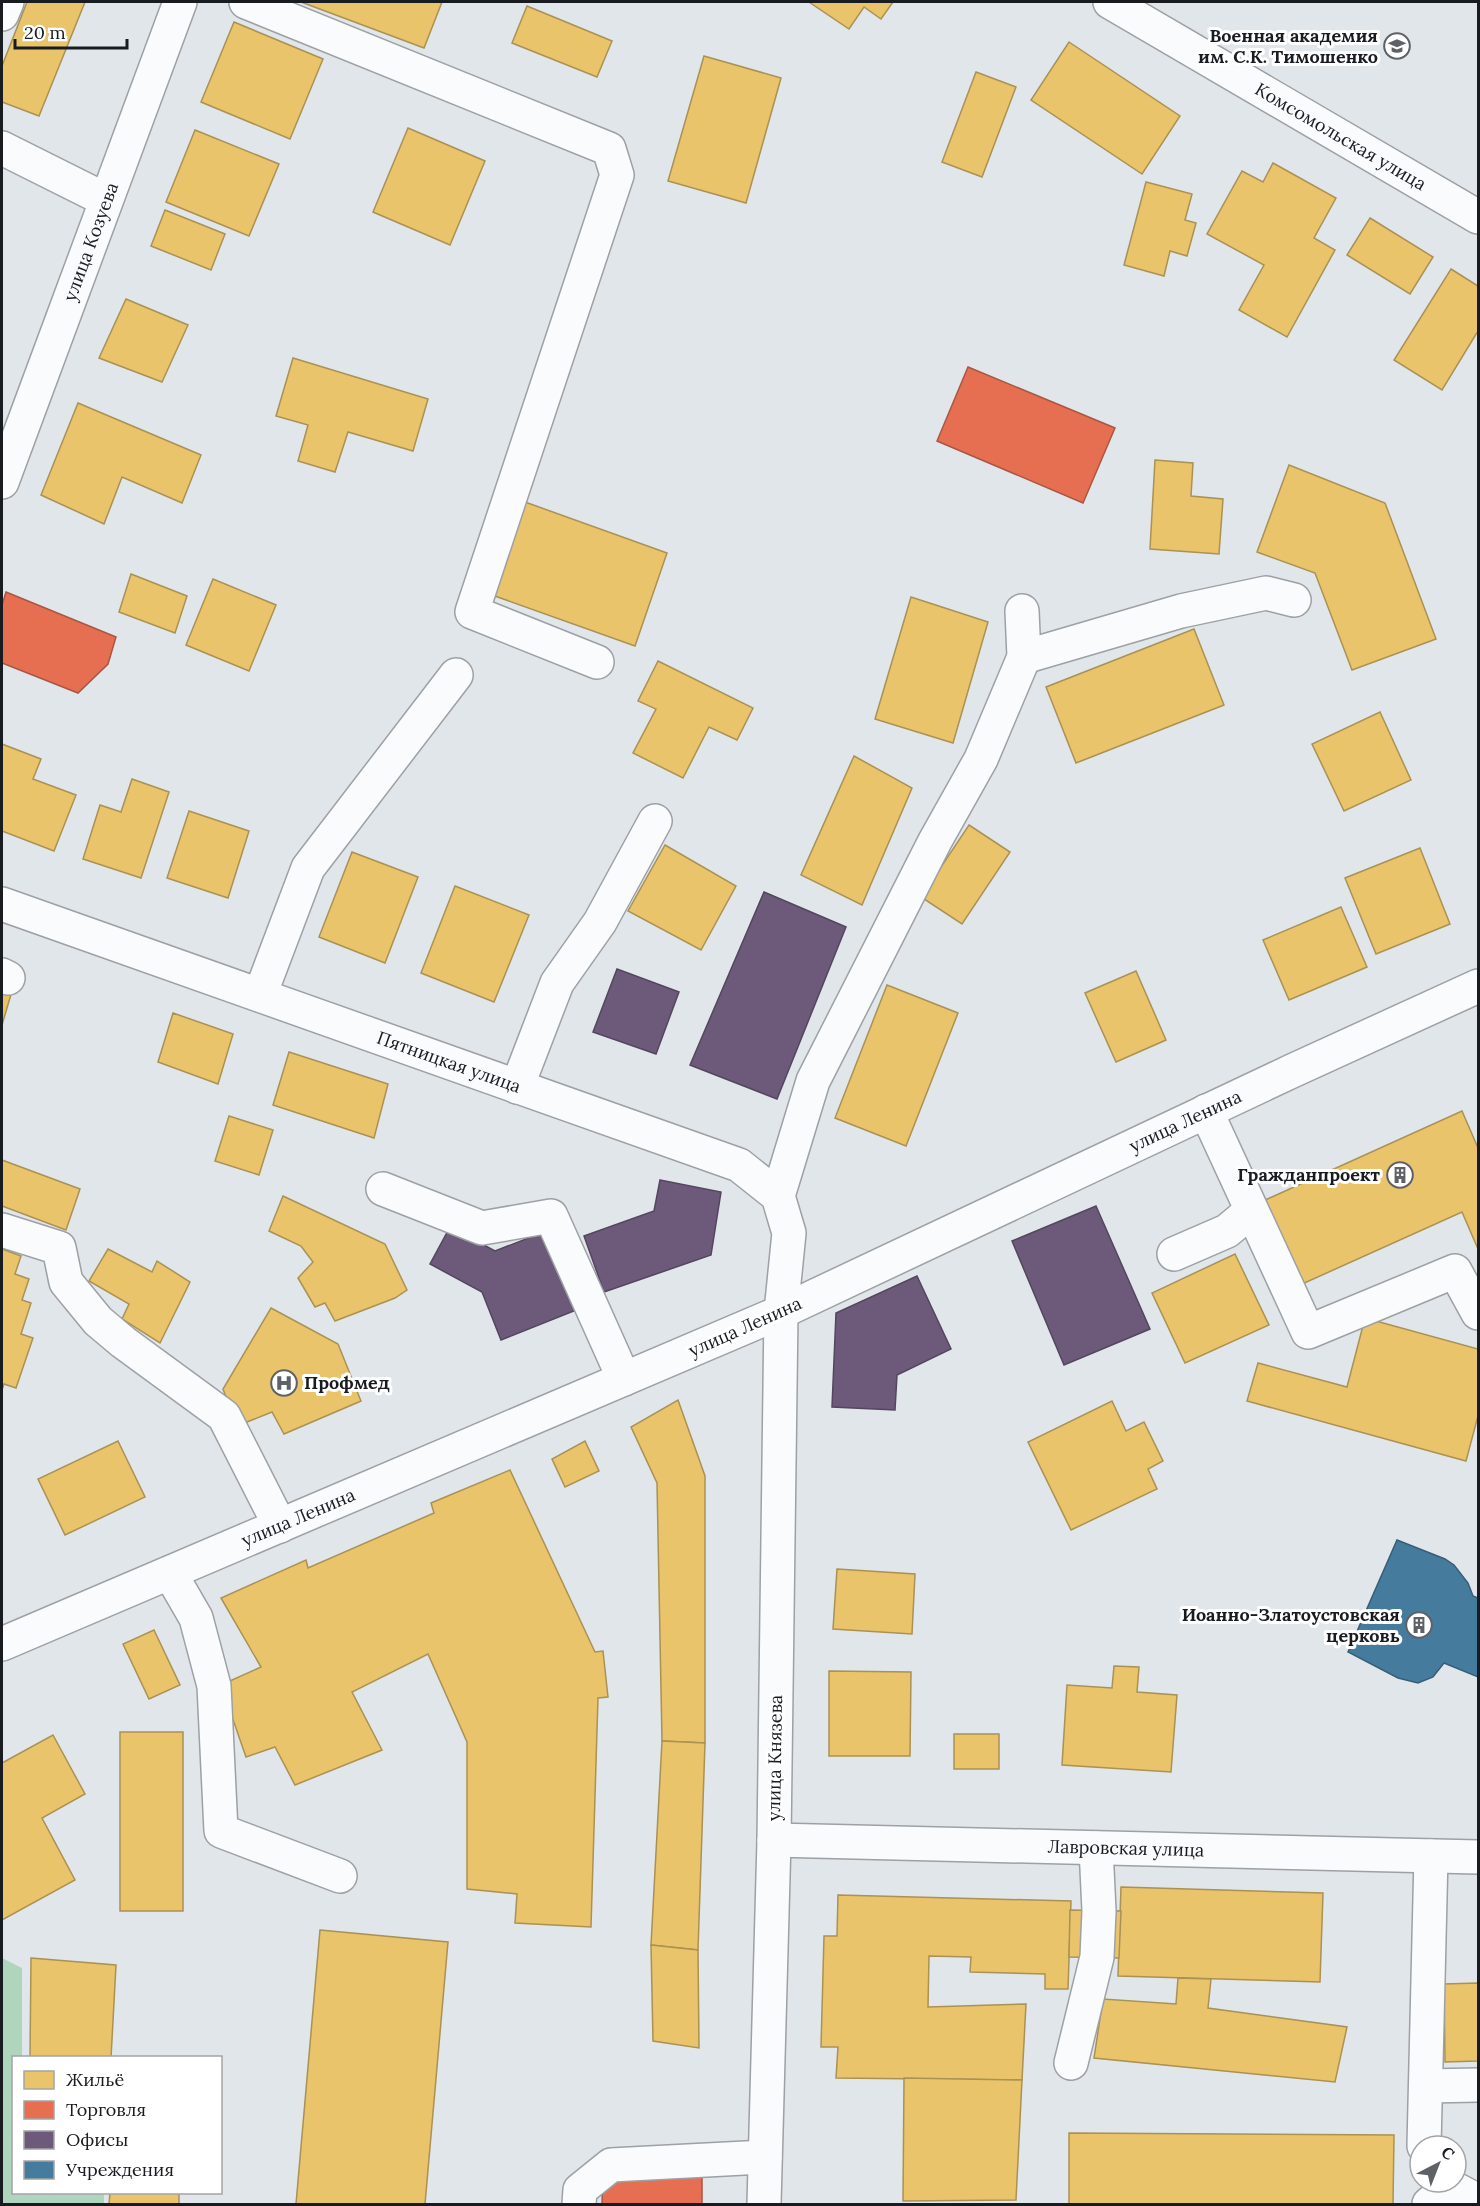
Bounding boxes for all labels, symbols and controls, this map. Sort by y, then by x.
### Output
scale bar [15,12,128,50]
text: 20 m [24,21,66,44]
place label: Военная академия им. С.К. Тимошенко [1198,24,1378,68]
school or university icon: Военная академия им. С.К. Тимошенко [1382,31,1412,61]
street label: Комсомольская улица [1251,77,1431,195]
street label: улица Козуева [58,179,123,304]
street label: Пятницкая улица [374,1026,524,1098]
street label: улица Ленина [1125,1085,1245,1157]
building icon: Гражданпроект [1385,1160,1415,1190]
place label: Гражданпроект [1237,1163,1381,1186]
street label: улица Ленина [685,1291,805,1362]
hospital icon: Профмед [269,1368,299,1398]
place label: Профмед [304,1371,390,1394]
street label: улица Ленина [238,1483,358,1552]
place label: Иоанно-Златоустовская церковь [1182,1603,1400,1647]
building icon: Иоанно-Златоустовская церковь [1404,1610,1434,1640]
street label: улица Князева [762,1695,787,1821]
street label: Лавровская улица [1047,1835,1205,1861]
legend [12,2056,222,2194]
text: Жильё [66,2068,124,2091]
text: Торговля [66,2098,146,2121]
text: Офисы [66,2128,128,2151]
north arrow [1408,2134,1468,2194]
text: С [1437,2142,1459,2164]
text: Учреждения [65,2158,174,2181]

